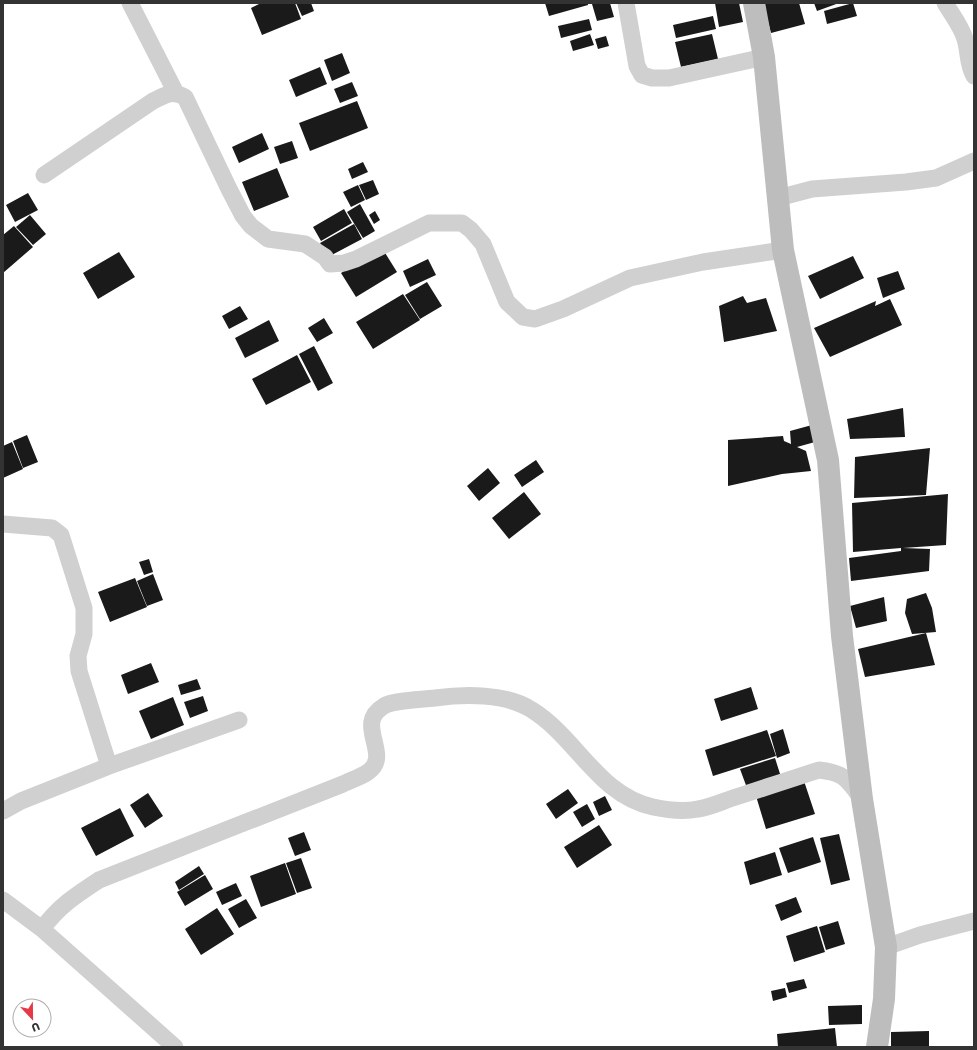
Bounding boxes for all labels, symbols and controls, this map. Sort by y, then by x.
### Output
north arrow [12,998,52,1038]
text: U [29,1018,42,1036]

